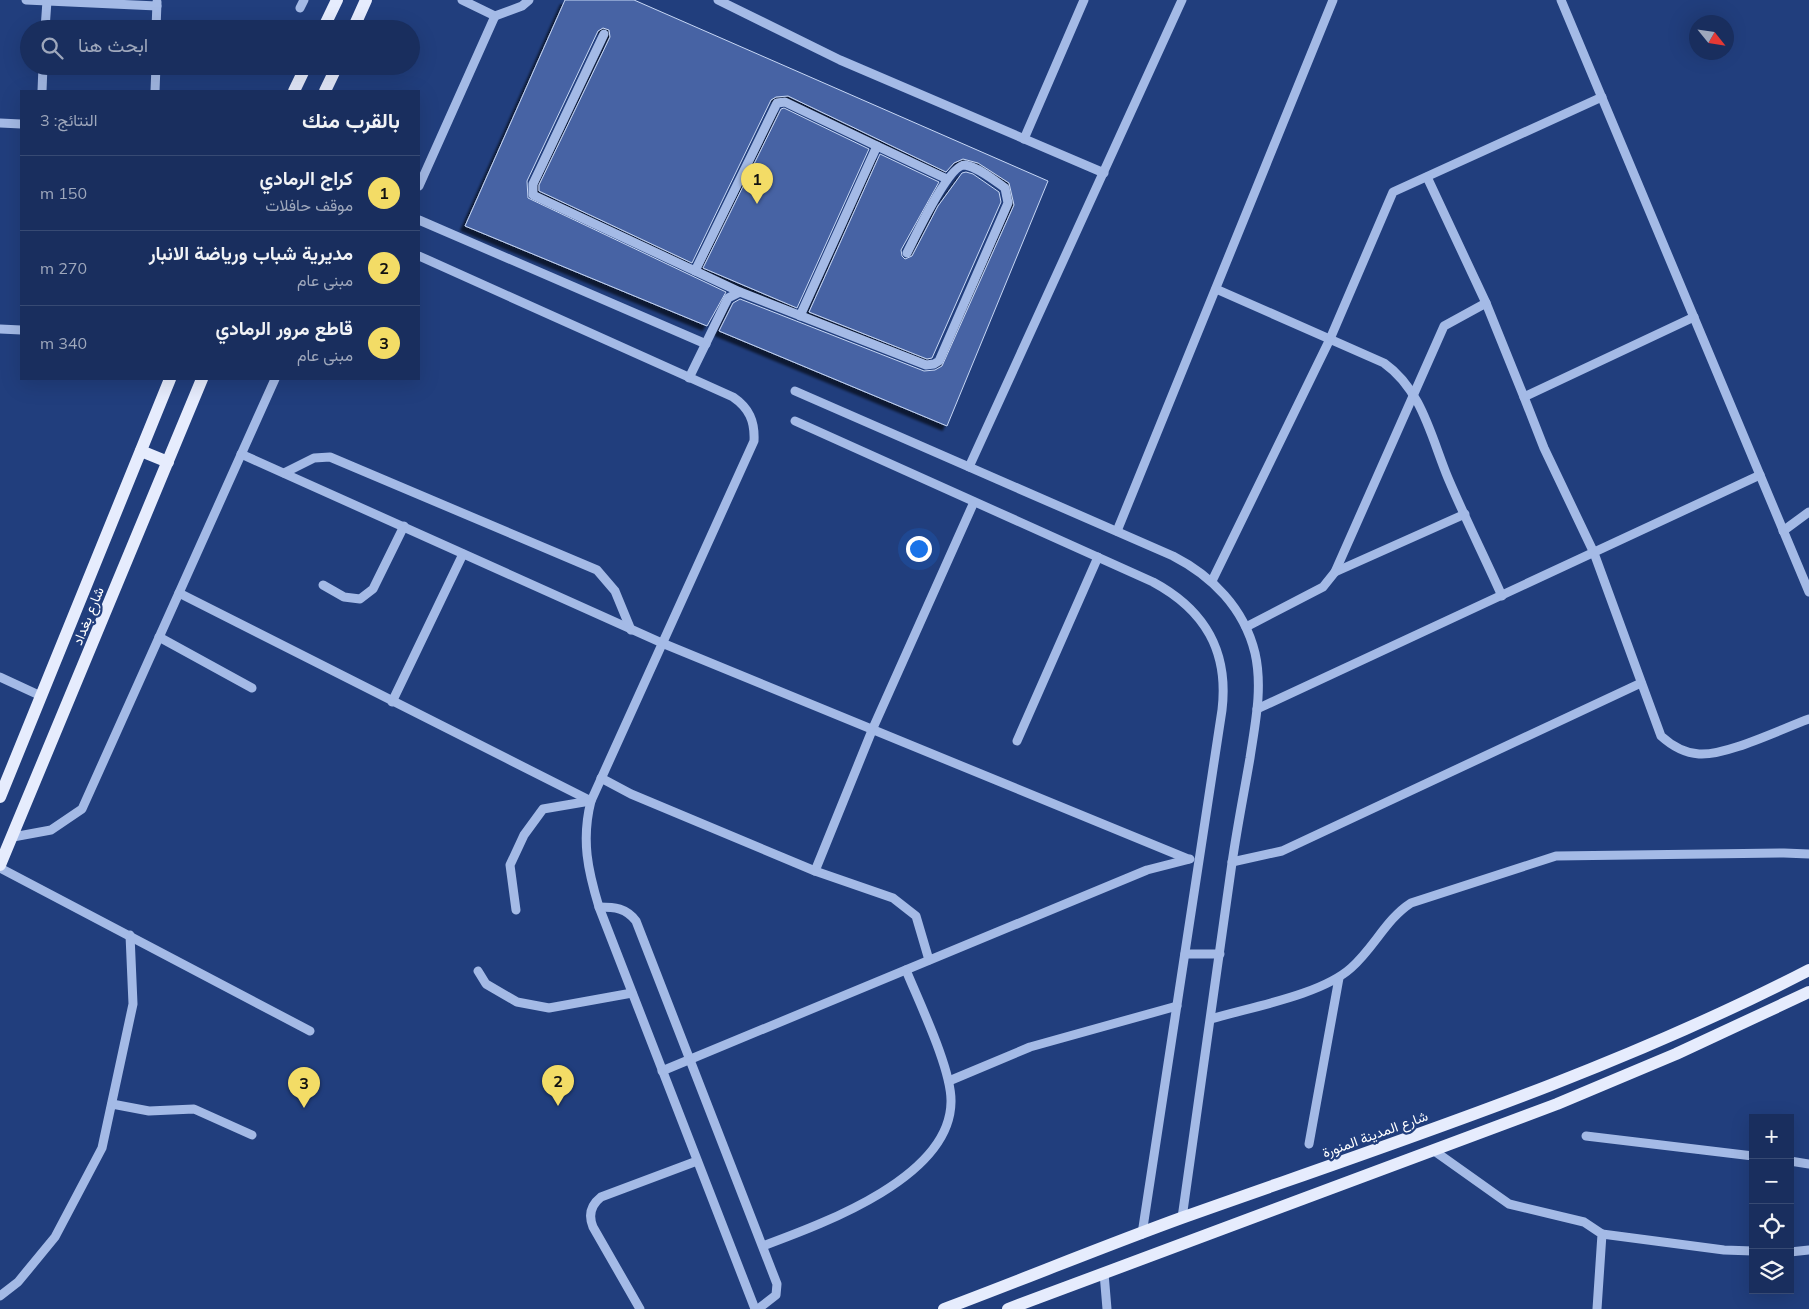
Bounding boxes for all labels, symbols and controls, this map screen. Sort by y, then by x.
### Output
north arrow [1689,15,1734,60]
search box [20,20,420,75]
text: ابحث هنا [78,33,148,57]
icon: search [38,34,66,62]
text: بالقرب منك [302,107,400,133]
text: النتائج: 3 [40,110,97,130]
pin: 1 [741,163,773,204]
text: كراج الرمادي [260,166,353,190]
text: 150 m [40,183,87,203]
text: 1 [379,183,389,203]
text: موقف حافلات [265,195,353,215]
text: مديرية شباب ورياضة الانبار [149,241,353,265]
text: 270 m [40,258,87,278]
text: 2 [379,258,389,278]
text: مبنى عام [297,270,353,290]
text: قاطع مرور الرمادي [216,316,353,340]
text: 340 m [40,333,87,353]
text: 3 [379,333,389,353]
text: مبنى عام [297,345,353,365]
your location [906,536,932,562]
street label: شارع بغداد [68,584,110,649]
pin: 2 [542,1065,574,1106]
pin: 3 [288,1067,320,1108]
street label: شارع المدينة المنورة [1320,1107,1431,1163]
map controls [1749,1114,1794,1294]
button: + [1749,1114,1794,1159]
button: − [1749,1159,1794,1204]
button: locate [1749,1204,1794,1249]
button: layers [1749,1249,1794,1294]

